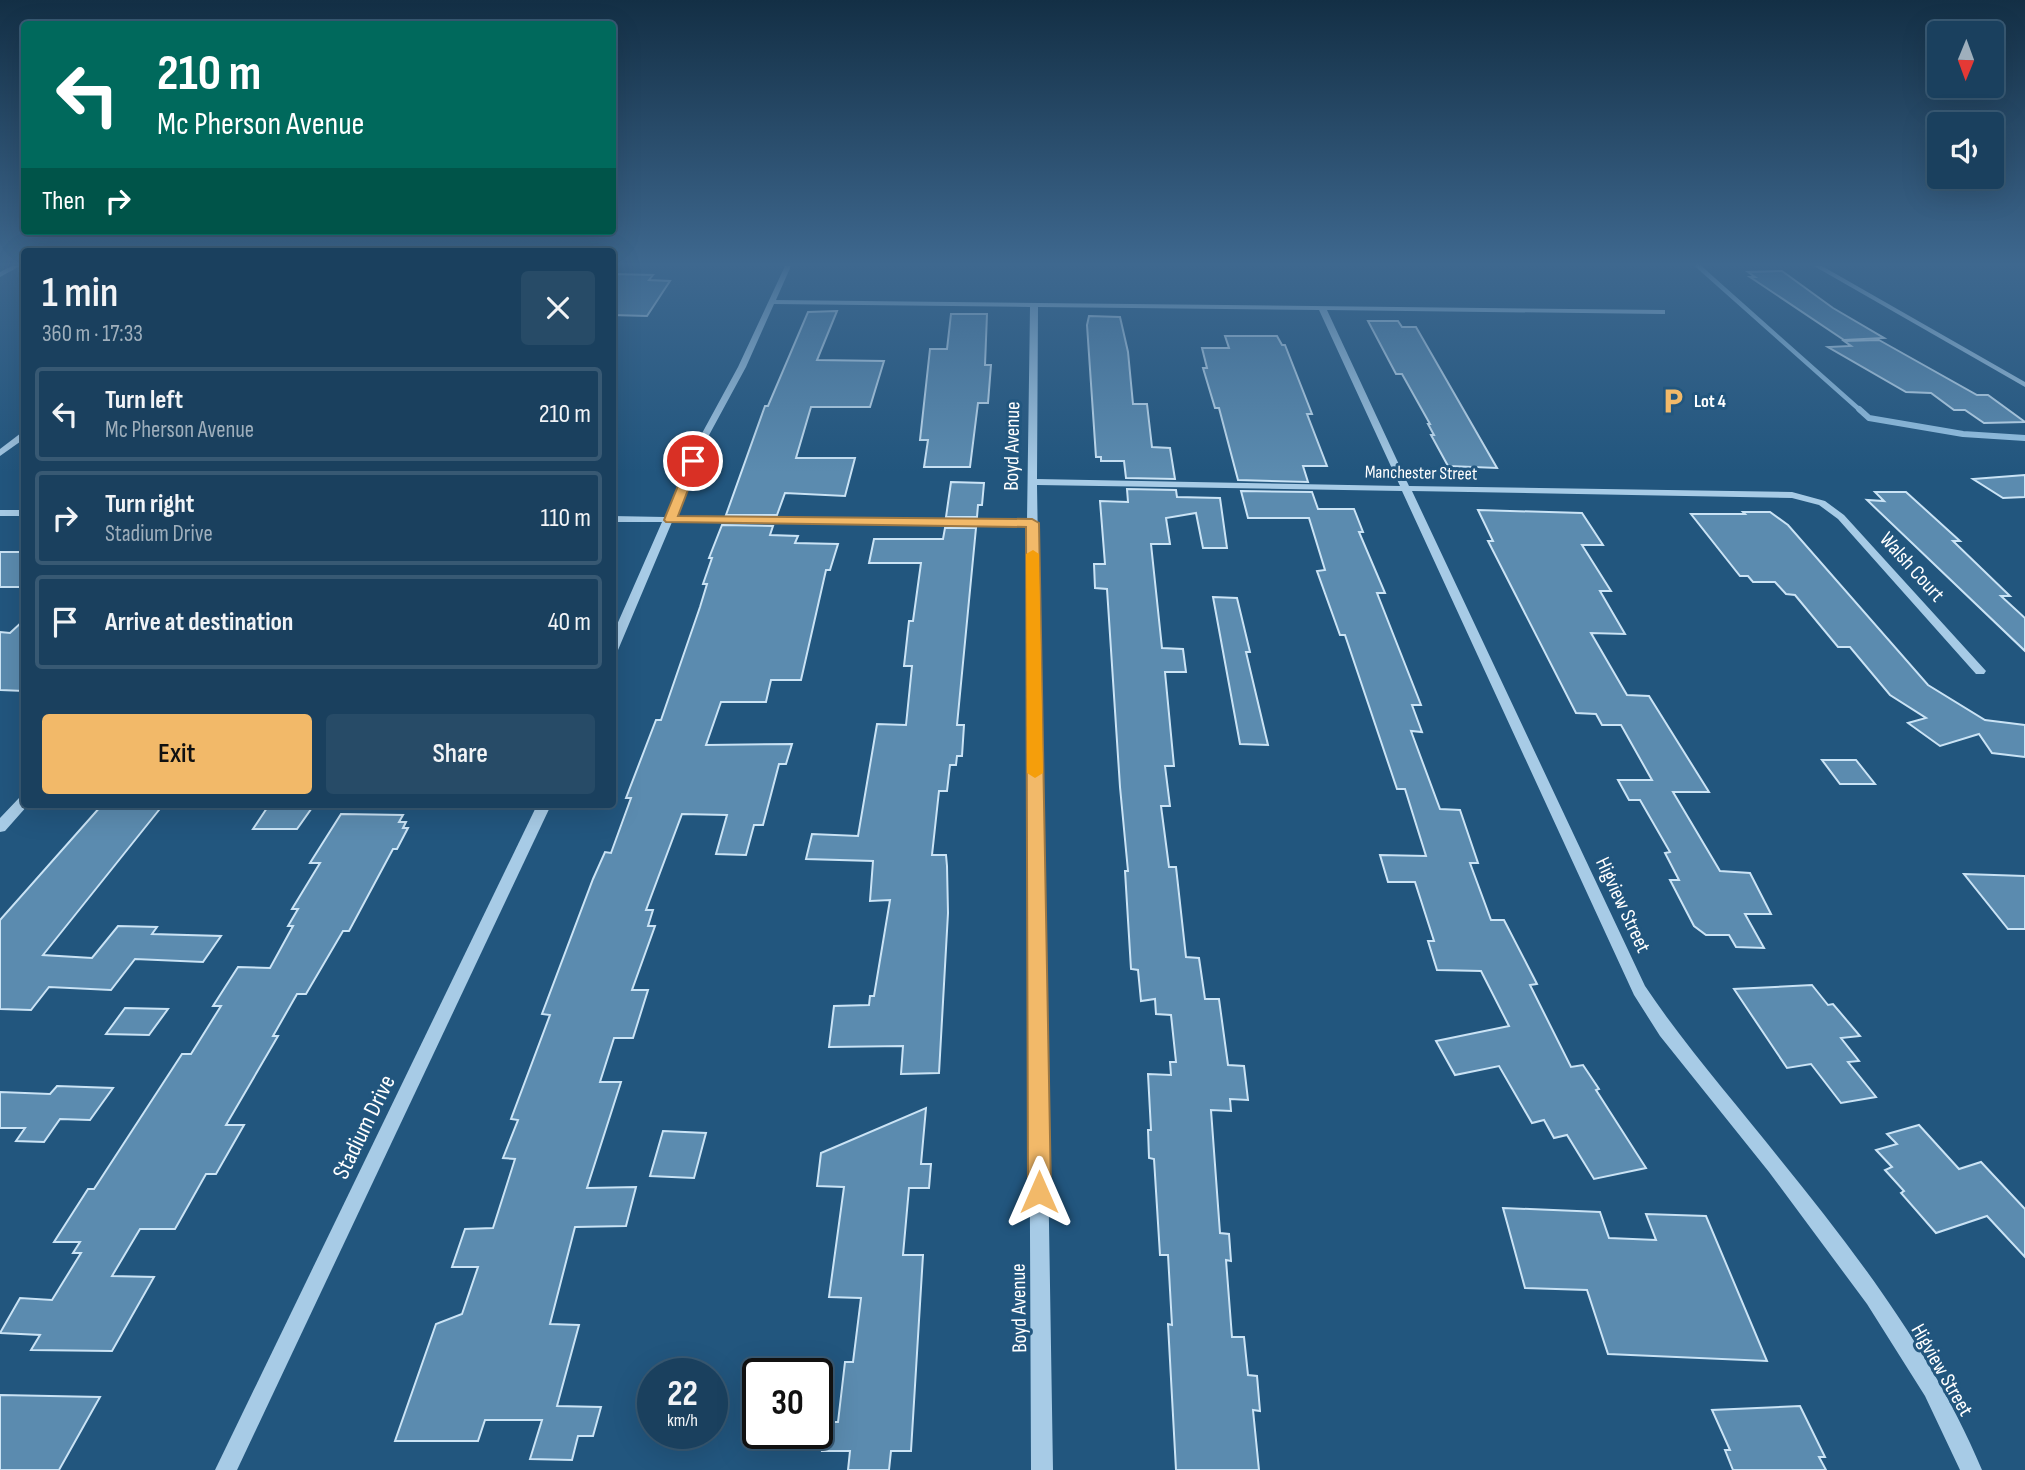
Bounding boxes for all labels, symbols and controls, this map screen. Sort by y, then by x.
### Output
north arrow [1927,21,2004,98]
map controls [1927,21,2004,189]
text: 210 m [157,45,261,104]
icon: left [42,49,133,140]
text: Mc Pherson Avenue [157,105,364,144]
button: sound [1927,112,2004,189]
icon: right [99,182,137,220]
text: Then [42,186,85,217]
text: 1 min [42,268,118,319]
button: close [521,271,595,345]
text: 360 m · 17:33 [42,320,143,348]
text: Turn left [105,385,183,416]
parking icon: Lot 4 [1658,386,1688,416]
place label: Lot 4 [1694,391,1727,412]
icon: left [46,395,84,433]
text: 210 m [539,399,591,430]
street label: Boyd Avenue [999,401,1025,491]
text: Mc Pherson Avenue [105,416,254,444]
pin [663,431,723,491]
icon: arrive [674,442,712,480]
street label: Manchester Street [1365,462,1478,484]
text: Turn right [105,489,194,520]
icon: right [46,499,84,537]
text: 110 m [540,503,591,534]
text: Stadium Drive [105,520,213,548]
street label: Walsh Court [1874,527,1950,607]
icon: arrive [46,603,84,641]
text: Arrive at destination [105,607,293,638]
text: 40 m [548,607,591,638]
button: Exit [42,714,312,794]
button: Share [326,714,595,794]
street label: Higview Street [1590,853,1656,957]
street label: Stadium Drive [326,1070,402,1184]
position arrow [1002,1155,1076,1229]
street label: Boyd Avenue [1006,1263,1032,1353]
street label: Higview Street [1906,1319,1978,1421]
speed limit sign: 30 [742,1358,833,1449]
text: 22 [667,1373,698,1416]
text: km/h [667,1410,698,1431]

